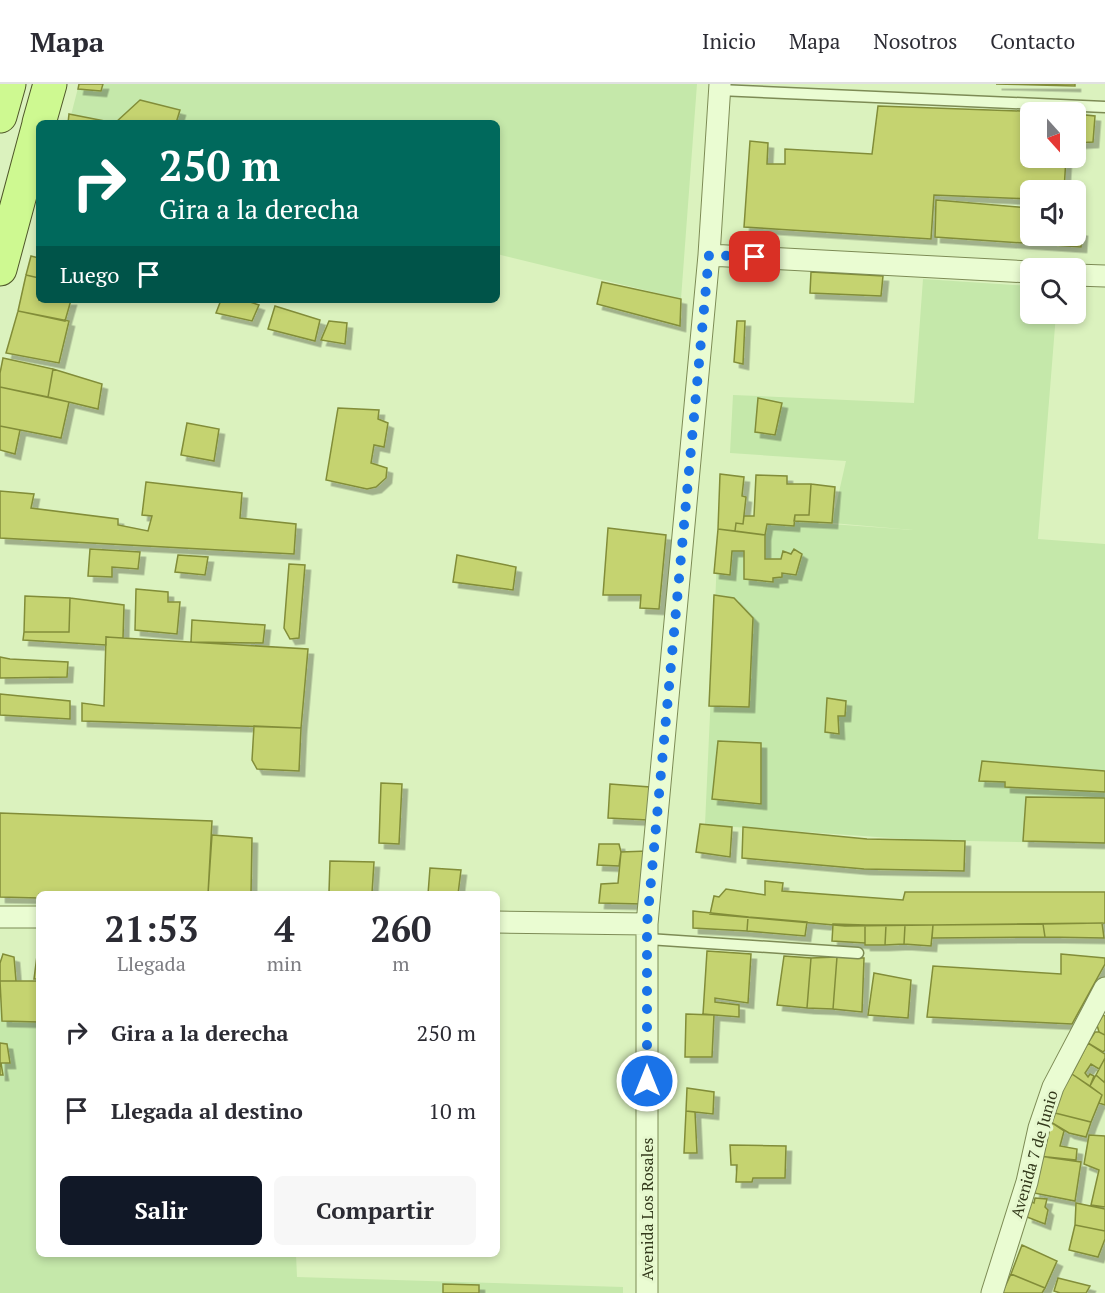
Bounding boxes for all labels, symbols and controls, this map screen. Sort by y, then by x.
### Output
text: Mapa [30,23,104,60]
text: Inicio [702,27,756,55]
text: Mapa [789,27,840,55]
text: Nosotros [873,27,957,55]
text: Contacto [990,27,1075,55]
north arrow [1020,102,1086,168]
map controls [1020,102,1086,324]
text: 250 m [159,137,280,193]
icon: right [60,144,138,222]
button: sound [1020,180,1086,246]
text: Gira a la derecha [159,191,359,227]
pin [729,231,780,282]
icon: arrive [738,240,771,273]
icon: arrive [132,258,165,291]
button: search [1020,258,1086,324]
text: Luego [60,260,120,289]
text: 21:53 [105,905,198,952]
text: 4 [274,905,295,952]
text: 260 [370,905,431,952]
text: Llegada [117,950,186,977]
text: min [267,950,302,977]
text: m [392,950,410,977]
icon: right [60,1016,93,1049]
text: Gira a la derecha [111,1018,289,1047]
text: 250 m [416,1018,476,1047]
position arrow [615,1049,679,1113]
street label: Avenida 7 de Junio [1005,1087,1063,1220]
icon: arrive [60,1094,93,1127]
text: Llegada al destino [111,1096,303,1125]
text: 10 m [428,1096,476,1125]
street label: Avenida Los Rosales [636,1138,658,1280]
button: Salir [60,1176,262,1245]
button: Compartir [274,1176,476,1245]

